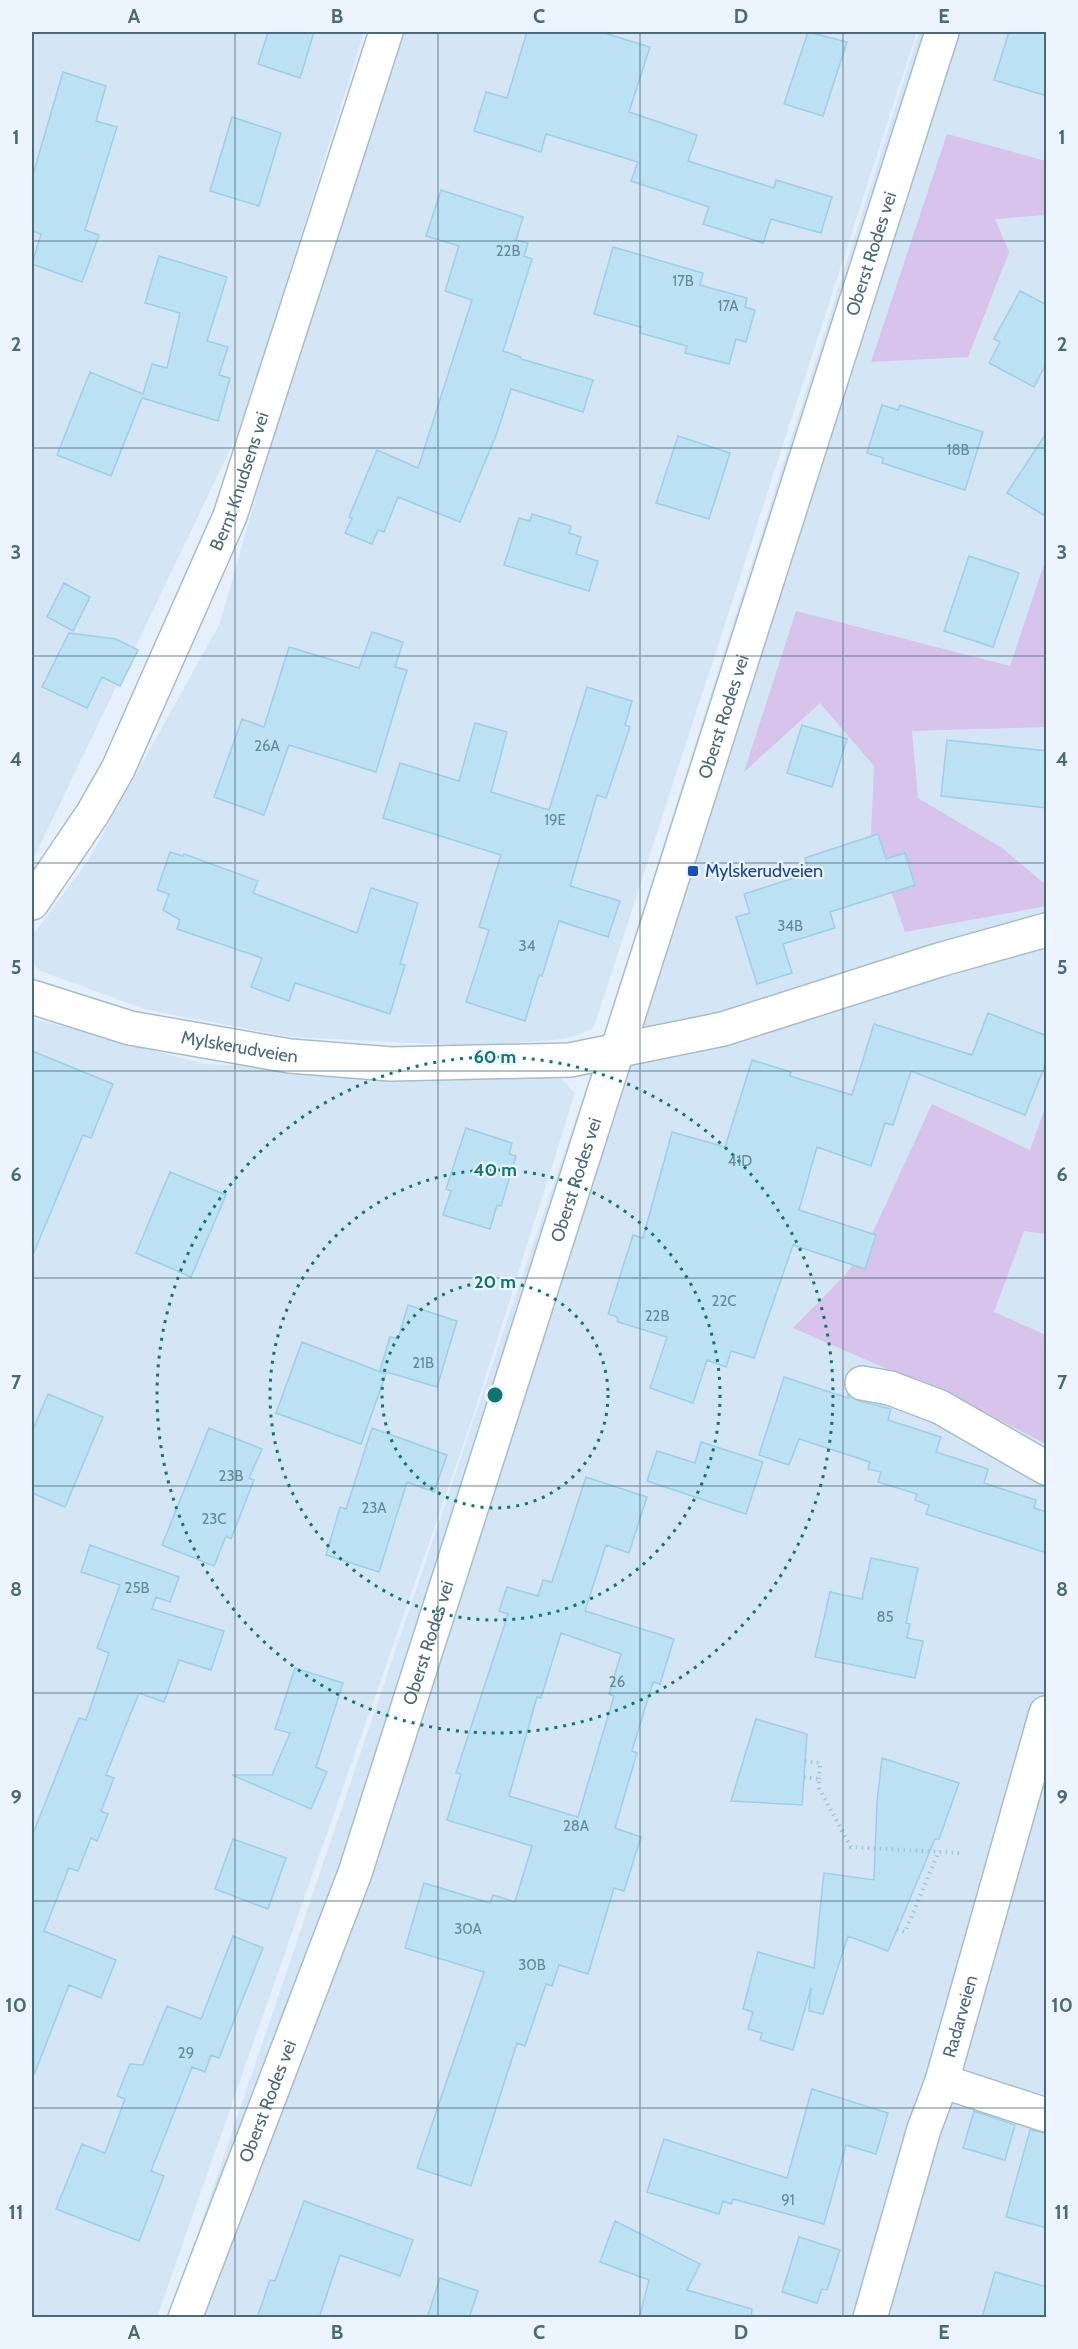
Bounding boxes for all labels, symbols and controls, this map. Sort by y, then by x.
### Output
text: A [128,4,141,28]
text: B [331,4,343,28]
text: C [533,4,545,28]
text: D [734,4,748,28]
text: E [938,4,950,28]
text: 1 [12,125,20,149]
text: 1 [1058,125,1066,149]
street label: Oberst Rodes vei [841,189,901,319]
house number: 22B [496,242,520,260]
house number: 17B [672,272,694,290]
house number: 17A [718,297,739,315]
text: 2 [11,332,21,356]
text: 2 [1057,332,1067,356]
street label: Bernt Knudsens vei [205,409,274,554]
house number: 18B [947,441,970,459]
text: 3 [11,540,21,564]
text: 3 [1057,540,1067,564]
street label: Oberst Rodes vei [694,652,754,782]
house number: 26A [254,737,281,755]
text: 4 [10,747,22,771]
text: 4 [1056,747,1068,771]
house number: 19E [544,811,566,829]
place label: Mylskerudveien [705,860,823,882]
marker: Mylskerudveien [686,864,700,878]
house number: 34B [777,917,803,935]
house number: 34 [519,937,536,955]
text: 5 [11,955,21,979]
text: 5 [1057,955,1067,979]
street label: Mylskerudveien [180,1026,299,1068]
text: 60 m [474,1046,516,1068]
street label: Oberst Rodes vei [546,1115,606,1245]
house number: 41D [728,1152,752,1170]
text: 40 m [473,1159,517,1181]
text: 6 [10,1162,22,1186]
text: 6 [1056,1162,1068,1186]
text: 20 m [474,1271,516,1293]
house number: 22C [712,1292,736,1310]
house number: 22B [645,1307,669,1325]
house number: 21B [412,1354,434,1372]
text: 7 [11,1370,22,1394]
text: 7 [1057,1370,1068,1394]
centre of rings [485,1385,505,1405]
house number: 23B [219,1467,244,1485]
house number: 23A [361,1499,387,1517]
house number: 23C [201,1510,227,1528]
text: 8 [10,1577,22,1601]
text: 8 [1056,1577,1068,1601]
street label: Oberst Rodes vei [398,1578,459,1708]
house number: 25B [125,1579,150,1597]
house number: 85 [876,1608,894,1626]
house number: 26 [609,1673,625,1691]
text: 9 [10,1785,22,1809]
text: 9 [1056,1785,1068,1809]
house number: 28A [563,1817,590,1835]
house number: 30A [454,1920,483,1938]
house number: 30B [518,1956,546,1974]
street label: Radarveien [938,1973,982,2060]
text: 10 [5,1993,27,2017]
text: 10 [1051,1993,1073,2017]
street label: Oberst Rodes vei [234,2037,301,2166]
house number: 29 [178,2044,194,2062]
house number: 91 [781,2191,795,2209]
text: 11 [9,2200,23,2224]
text: 11 [1055,2200,1069,2224]
text: A [128,2320,141,2344]
text: B [331,2320,343,2344]
text: C [533,2320,545,2344]
text: D [734,2320,748,2344]
text: E [938,2320,950,2344]

